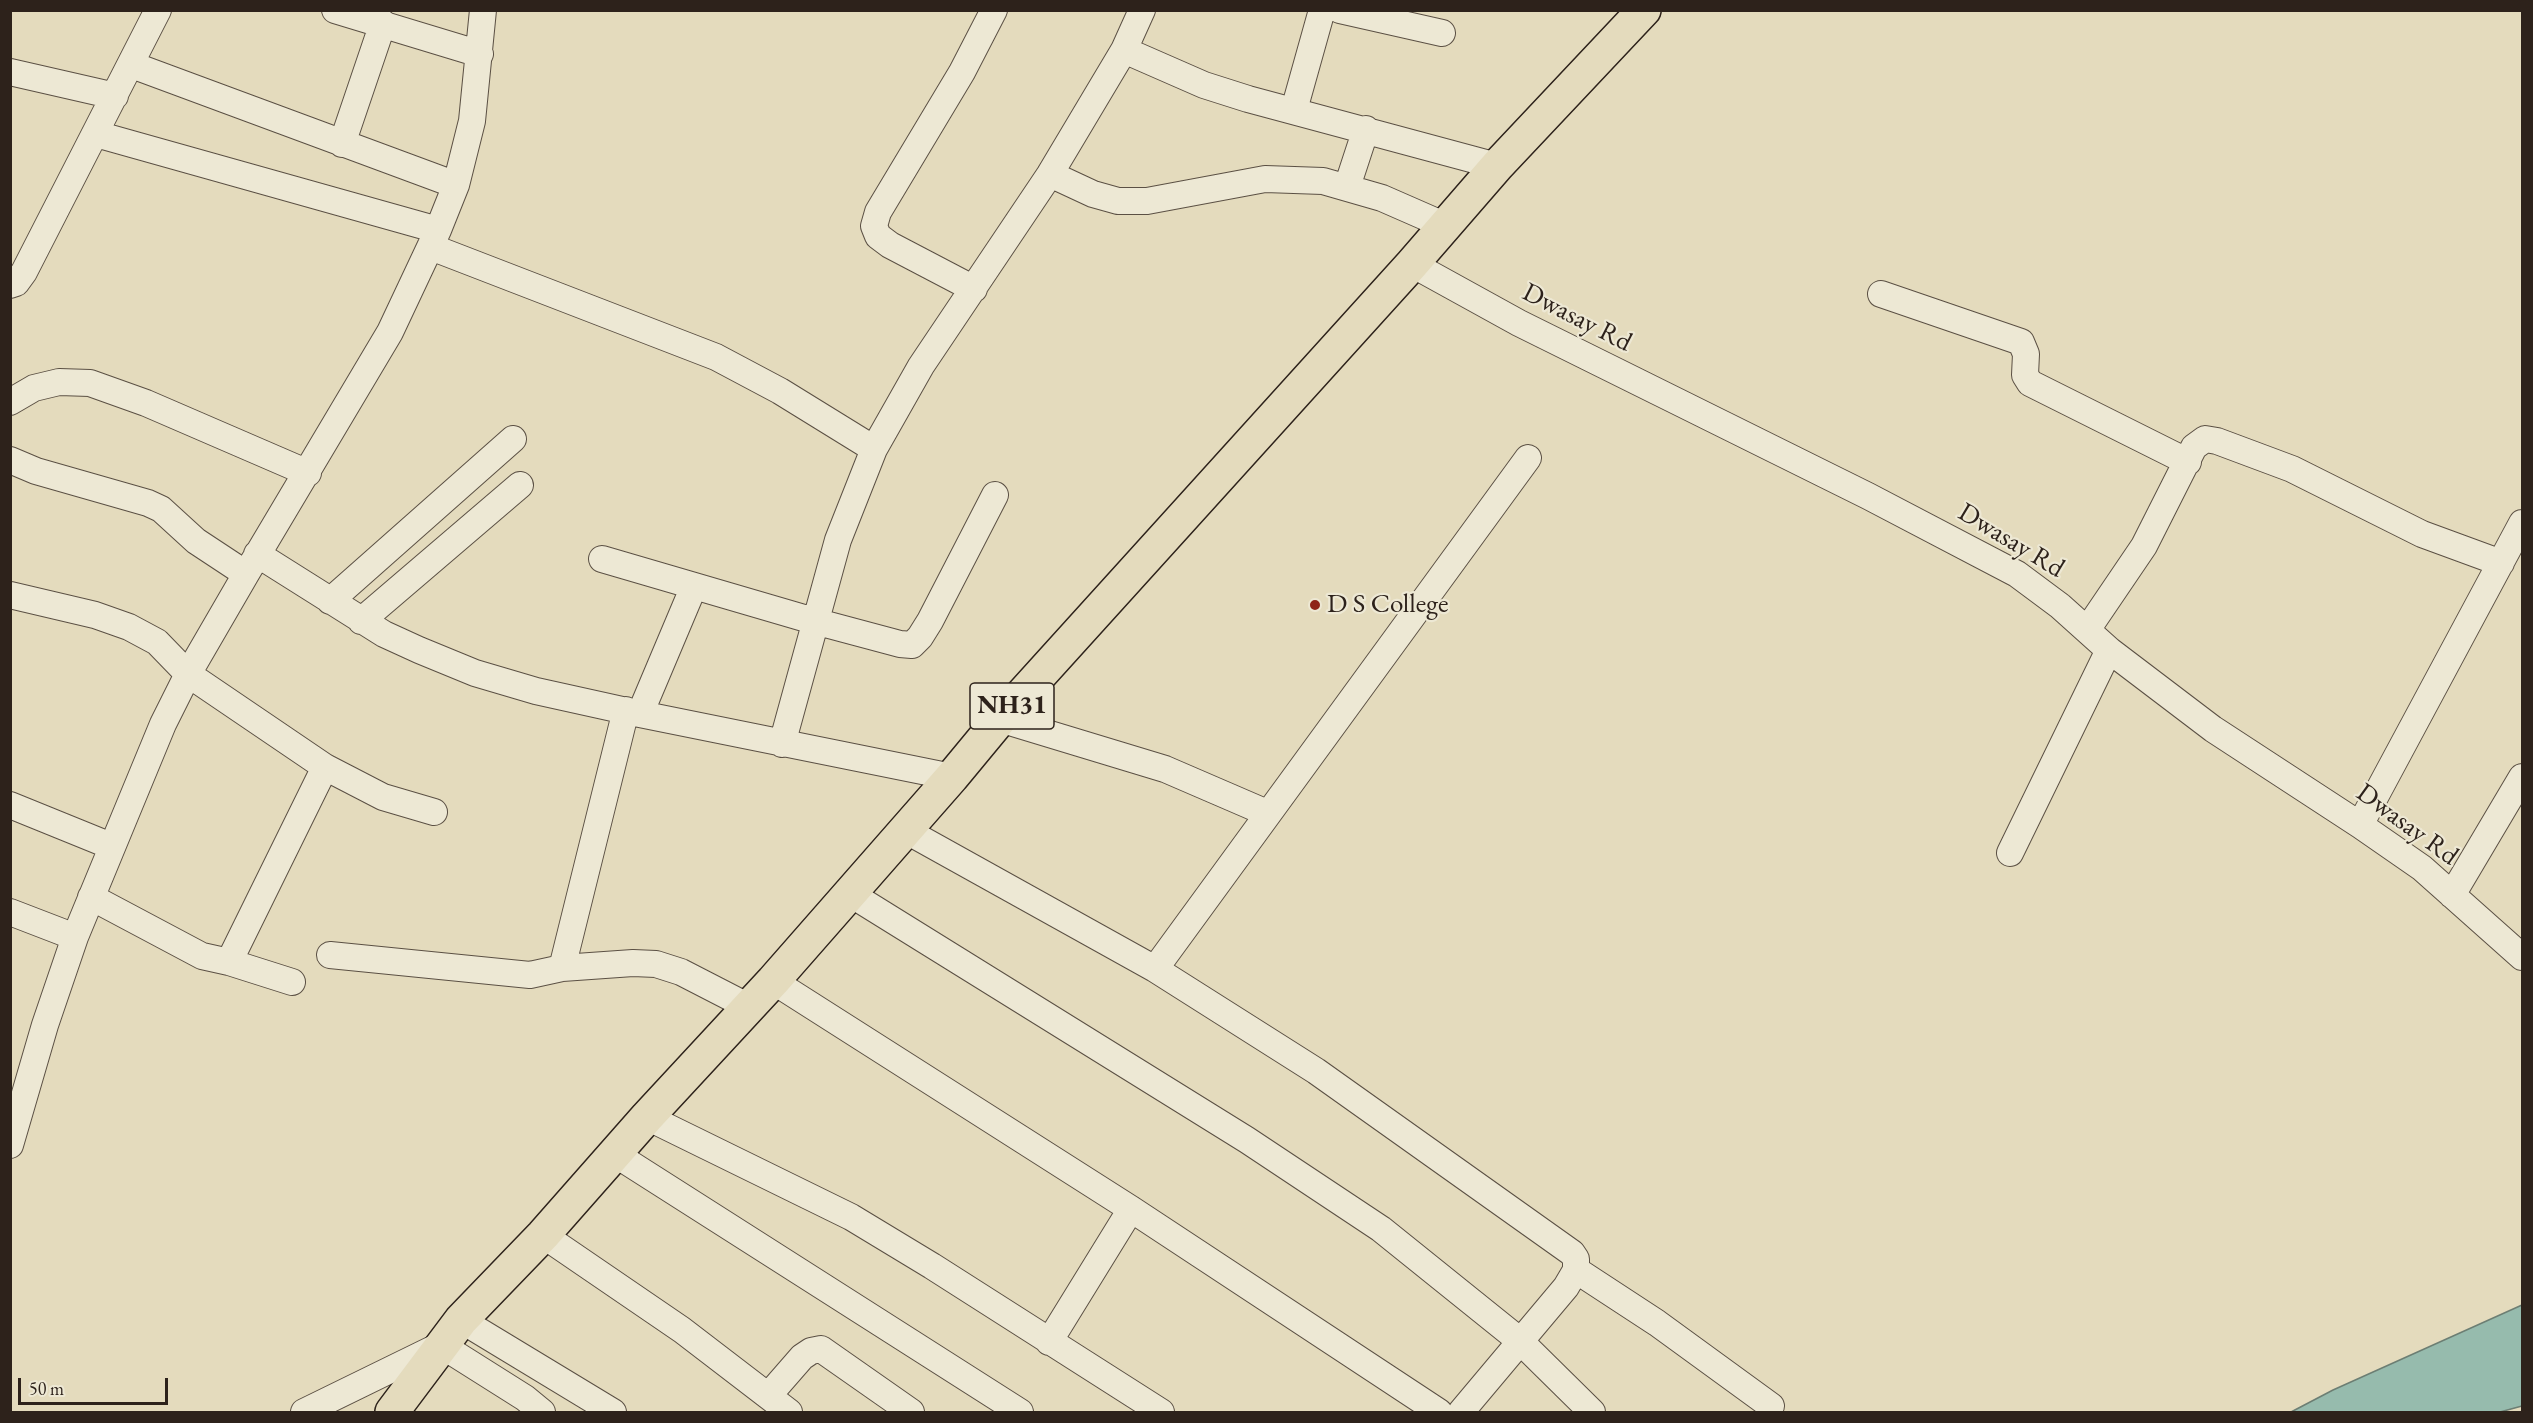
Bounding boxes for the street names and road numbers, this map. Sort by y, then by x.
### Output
street label: Dwasay Rd [1517,277,1637,359]
street label: Dwasay Rd [1952,497,2070,585]
road number: NH31 [970,683,1054,729]
street label: Dwasay Rd [2350,777,2464,873]

